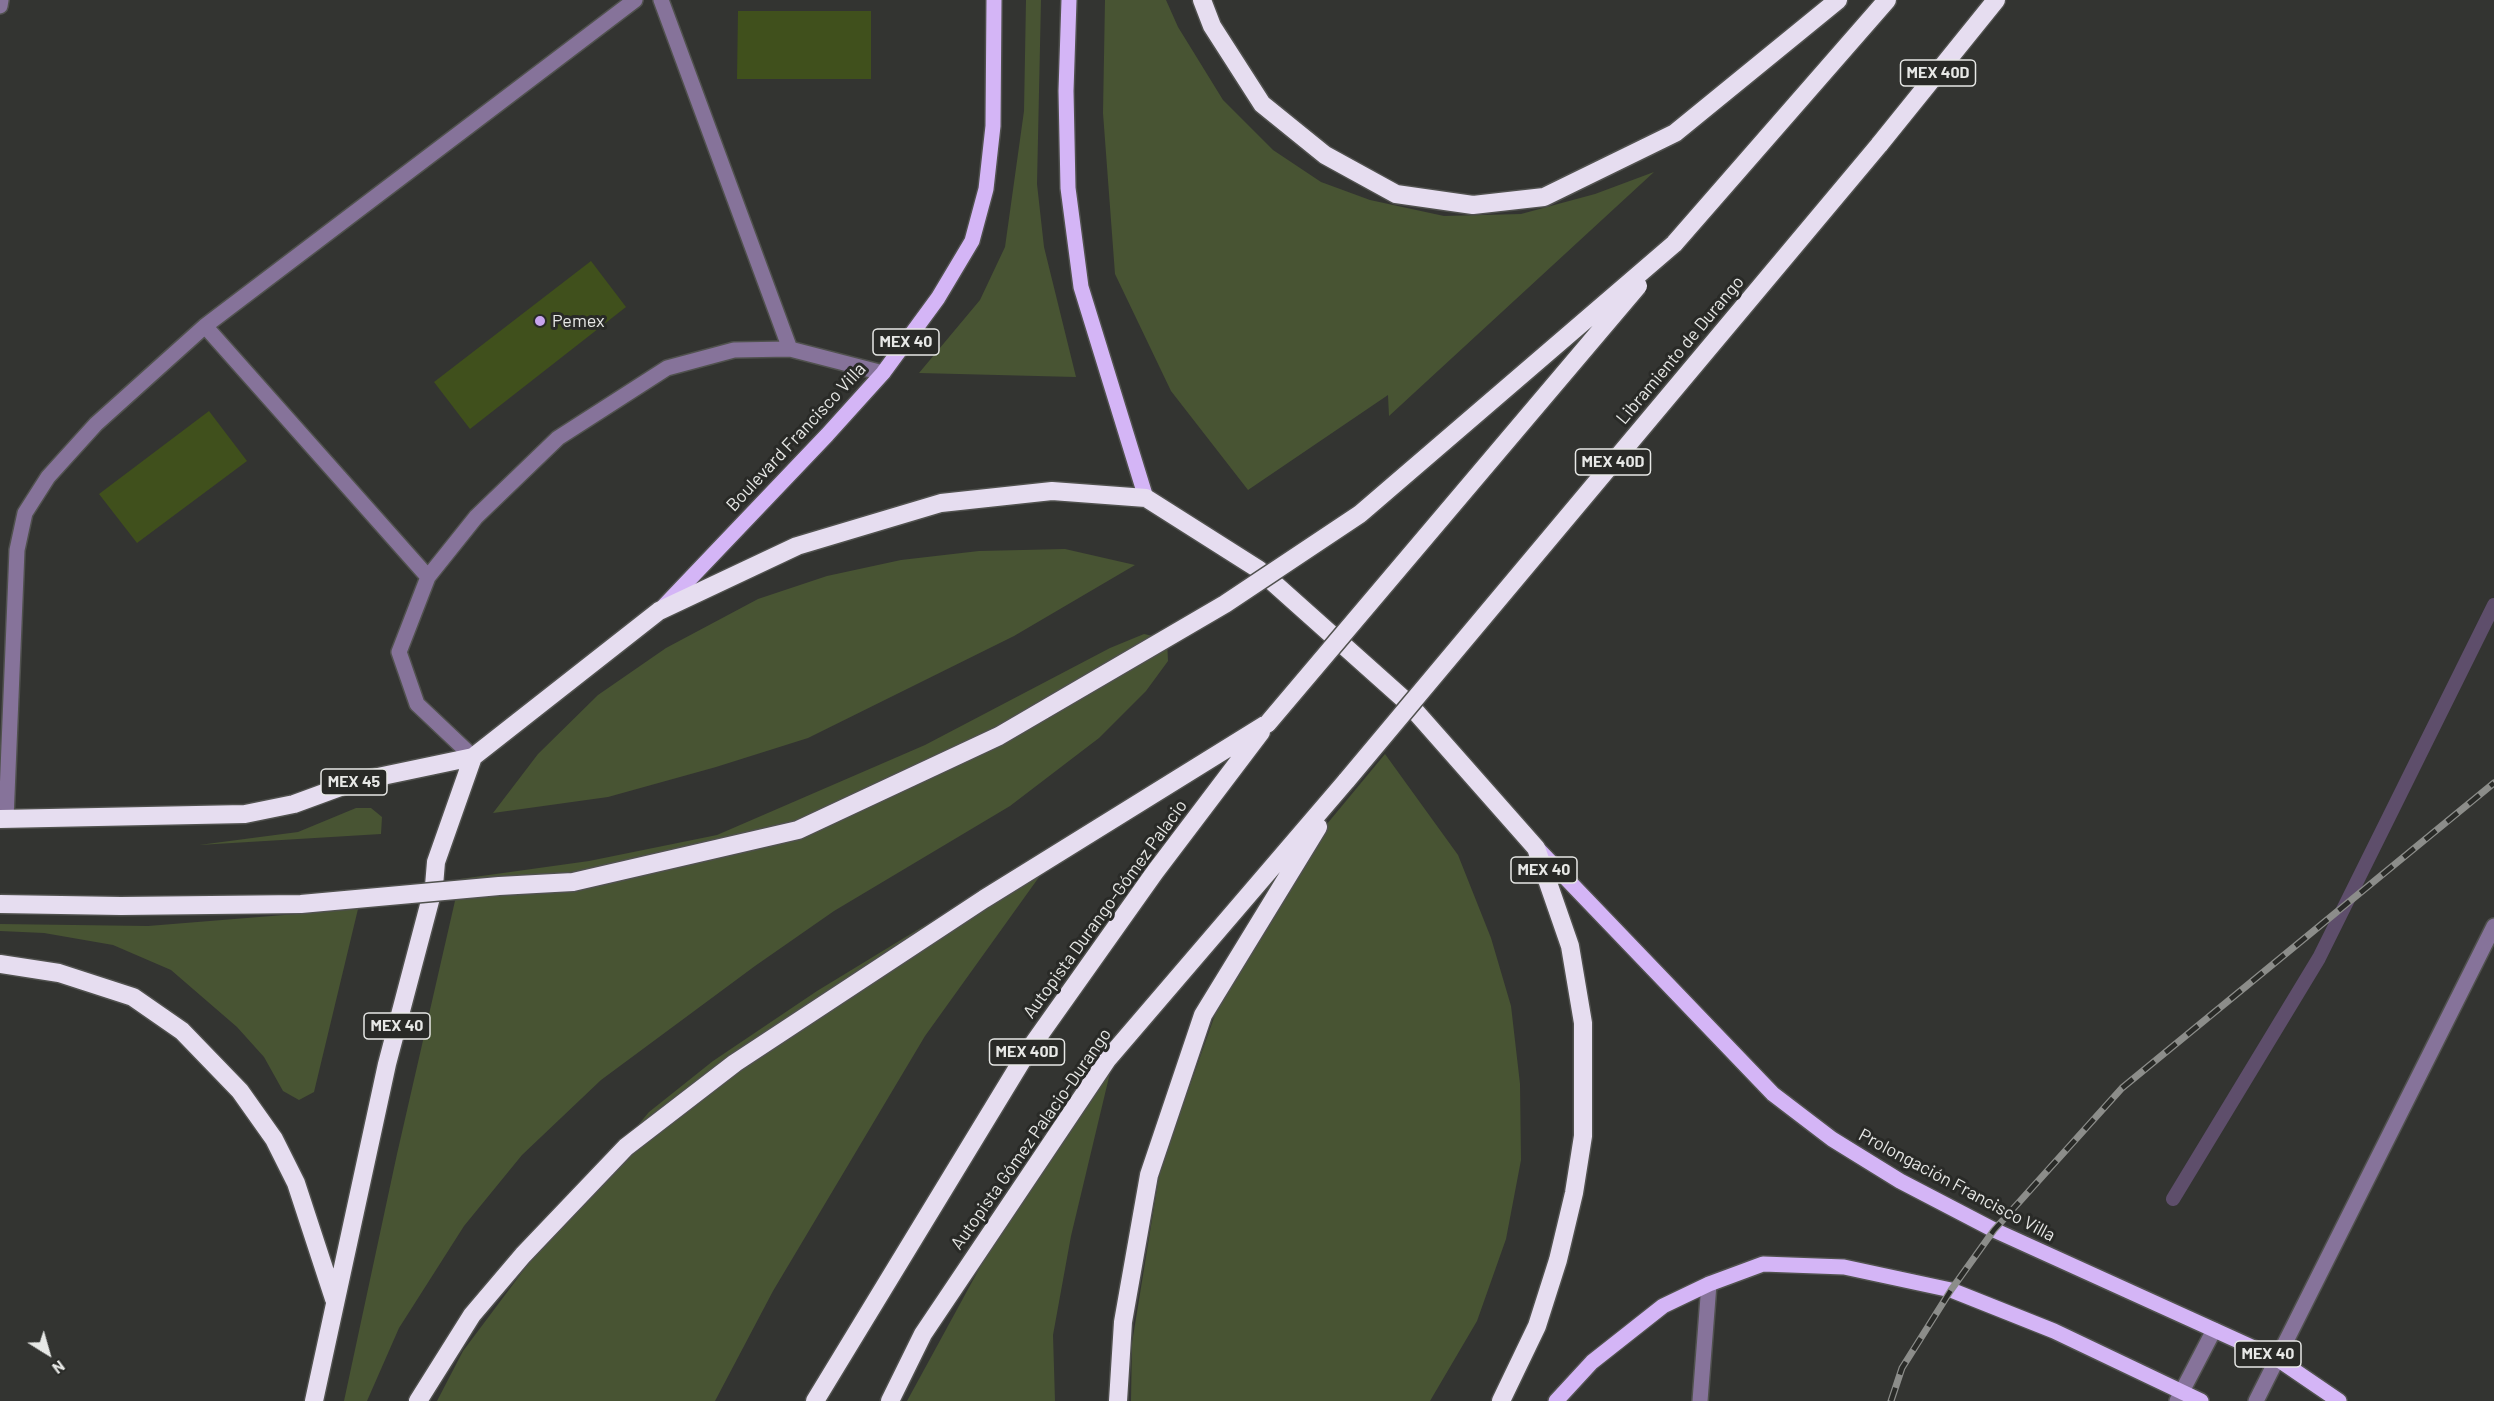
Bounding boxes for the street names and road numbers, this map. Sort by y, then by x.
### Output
road number: MEX 40D [1900,60,1976,86]
street label: Libramiento de Durango [1612,271,1748,429]
road number: MEX 40 [873,329,939,355]
street label: Boulevard Francisco Villa [722,358,870,516]
road number: MEX 40D [1576,449,1650,475]
road number: MEX 45 [321,769,387,795]
street label: Autopista Durango-Gómez Palacio [1018,795,1192,1023]
road number: MEX 40 [1511,857,1577,883]
road number: MEX 40 [364,1013,430,1039]
street label: Autopista Gómez Palacio-Durango [946,1024,1116,1254]
road number: MEX 40D [990,1039,1064,1065]
street label: Prolongación Francisco Villa [1855,1124,2059,1246]
road number: MEX 40 [2235,1341,2301,1367]

